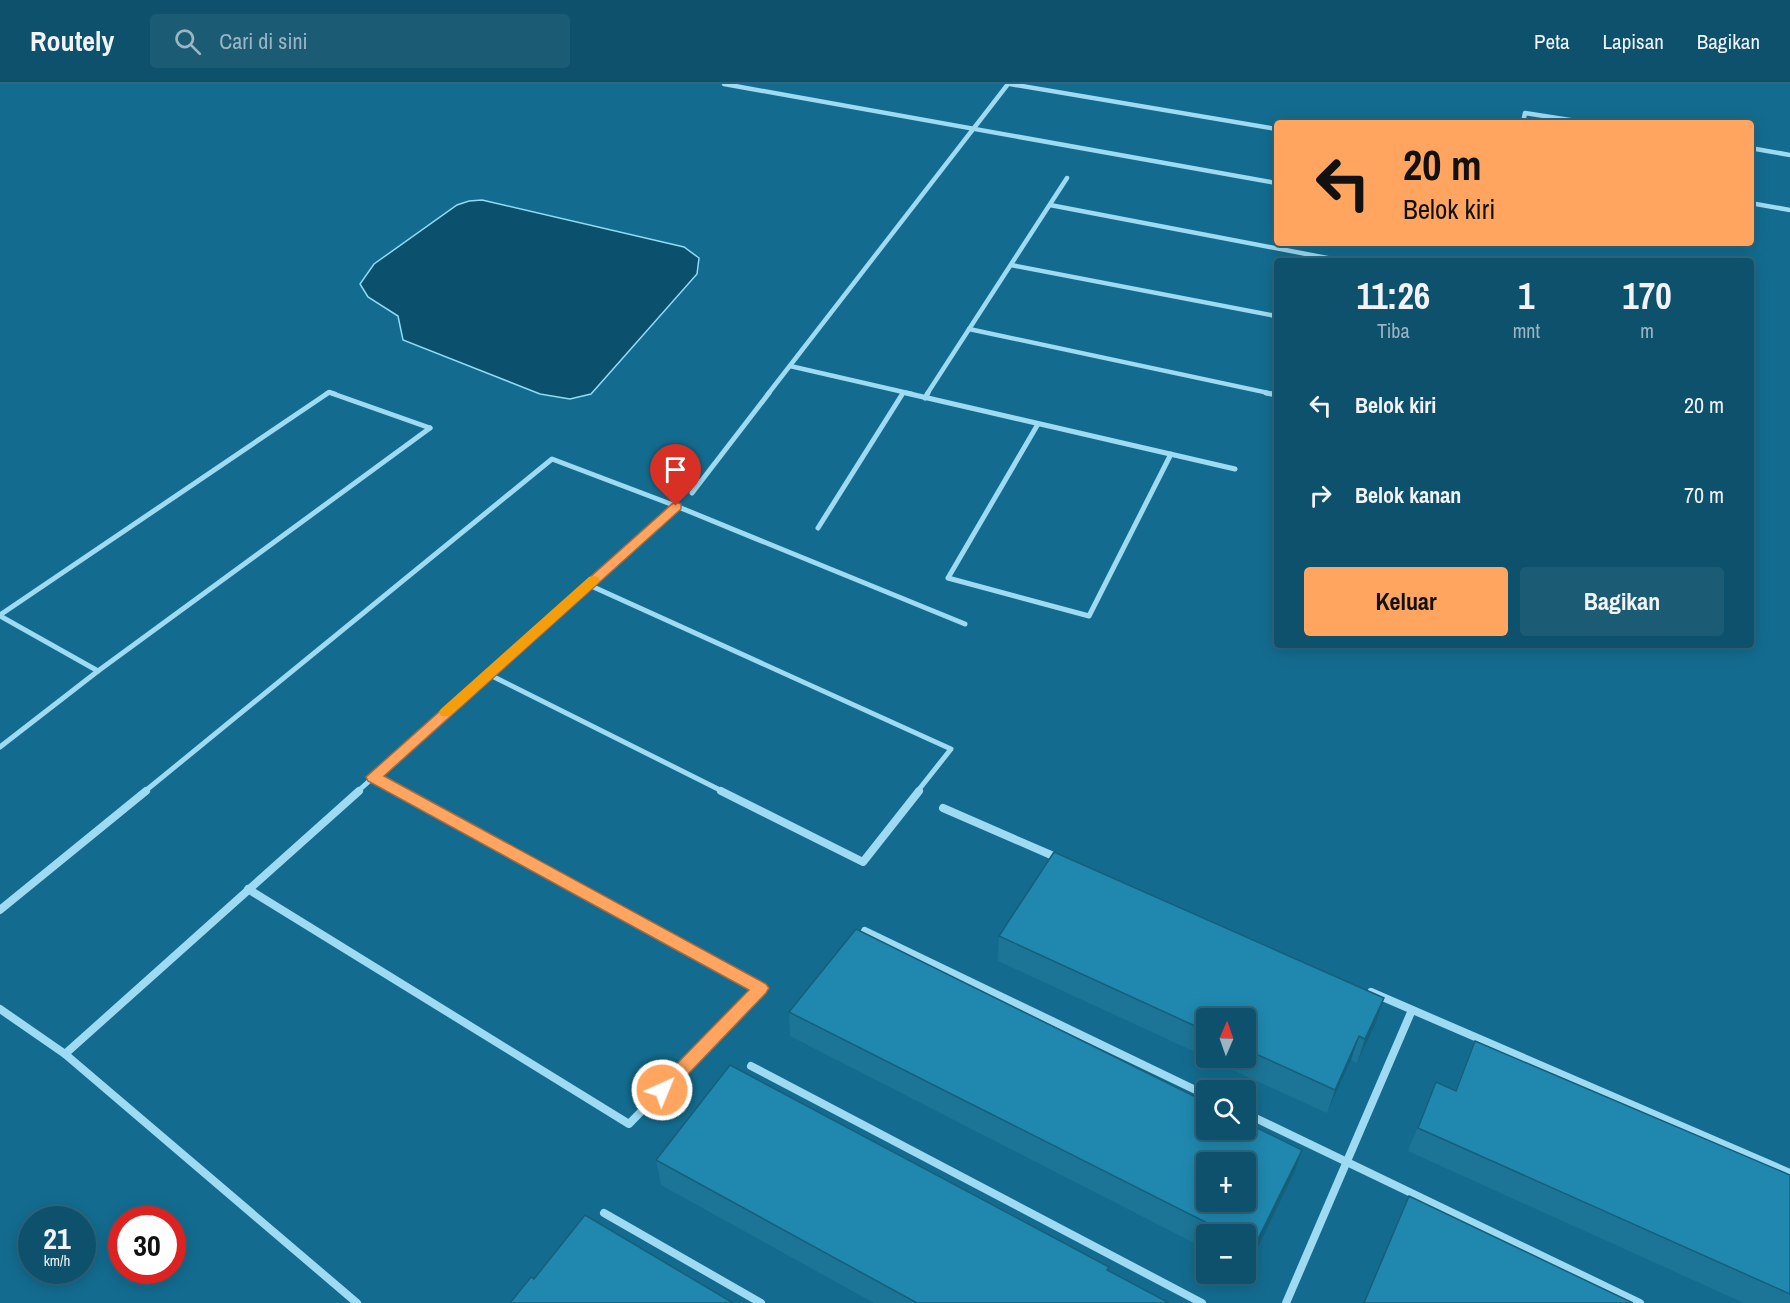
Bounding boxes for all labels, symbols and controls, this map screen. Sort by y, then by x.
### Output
search box [150,14,570,68]
text: Routely [30,22,114,60]
icon: search [171,25,204,58]
text: Cari di sini [219,26,307,56]
text: Peta [1534,27,1570,56]
text: Lapisan [1603,27,1664,56]
text: Bagikan [1697,27,1760,56]
text: 20 m [1403,137,1482,193]
icon: left [1304,144,1382,222]
text: Belok kiri [1403,191,1495,227]
text: 11:26 [1356,272,1430,320]
text: 1 [1518,272,1535,320]
text: 170 [1622,272,1672,320]
text: Tiba [1377,317,1410,344]
text: mnt [1513,317,1540,344]
text: m [1640,317,1654,344]
icon: left [1304,389,1337,422]
text: Belok kiri [1355,390,1436,420]
text: 20 m [1684,390,1724,420]
pin [650,444,701,506]
icon: arrive [659,453,692,486]
icon: right [1304,479,1337,512]
text: Belok kanan [1355,480,1461,510]
text: 70 m [1684,480,1724,510]
button: Keluar [1304,567,1508,636]
button: Bagikan [1520,567,1724,636]
north arrow [1196,1008,1256,1068]
map controls [1196,1008,1256,1284]
position arrow [630,1058,694,1122]
button: search [1196,1080,1256,1140]
button: + [1196,1152,1256,1212]
speed limit sign: 30 [108,1206,186,1284]
text: 21 [43,1218,71,1258]
button: − [1196,1224,1256,1284]
text: km/h [44,1250,70,1271]

